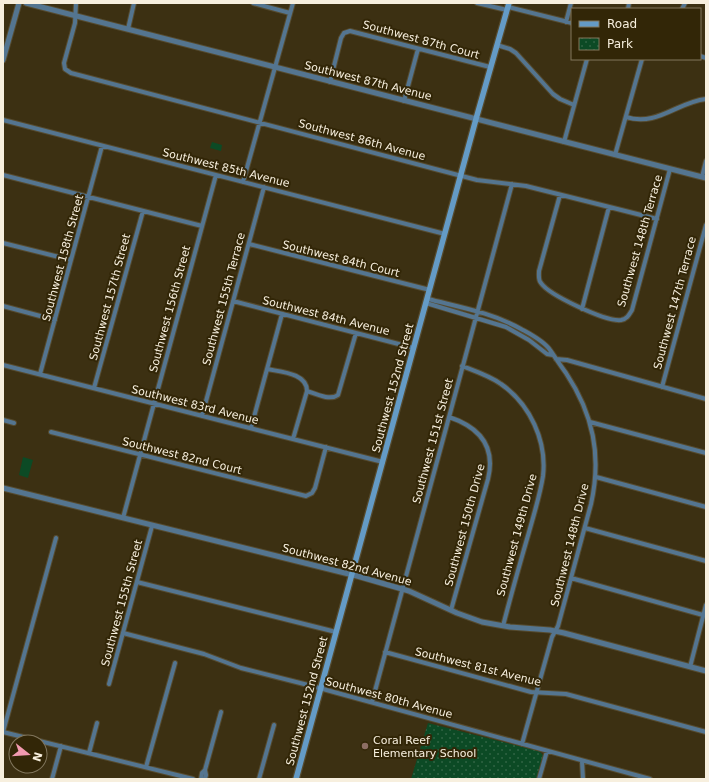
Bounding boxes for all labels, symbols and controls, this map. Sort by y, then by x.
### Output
legend [571,8,701,60]
text: Road [607,17,637,31]
street label: Southwest 87th Court [361,18,481,62]
text: Park [607,37,633,51]
street label: Southwest 87th Avenue [303,59,433,103]
street label: Southwest 86th Avenue [297,117,427,163]
street label: Southwest 85th Avenue [161,146,291,190]
street label: Southwest 148th Terrace [615,173,665,309]
street label: Southwest 158th Street [40,193,86,323]
street label: Southwest 155th Terrace [200,231,248,367]
street label: Southwest 157th Street [87,232,133,362]
street label: Southwest 147th Terrace [651,235,699,371]
street label: Southwest 84th Court [281,238,402,280]
street label: Southwest 156th Street [147,244,193,374]
street label: Southwest 84th Avenue [261,294,391,338]
street label: Southwest 152nd Street [369,321,417,454]
street label: Southwest 151st Street [410,376,456,505]
street label: Southwest 83rd Avenue [130,383,260,427]
street label: Southwest 82nd Court [121,435,244,477]
street label: Southwest 150th Drive [442,462,488,588]
street label: Southwest 149th Drive [494,472,540,598]
street label: Southwest 148th Drive [548,482,592,608]
street label: Southwest 155th Street [99,538,145,668]
street label: Southwest 82nd Avenue [281,541,413,589]
street label: Southwest 152nd Street [283,634,331,767]
street label: Southwest 81st Avenue [414,645,543,689]
street label: Southwest 80th Avenue [324,675,454,721]
north arrow [8,734,48,774]
place label: Coral Reef Elementary School [373,734,476,760]
marker: Coral Reef Elementary School [360,741,370,751]
text: N [30,750,45,763]

